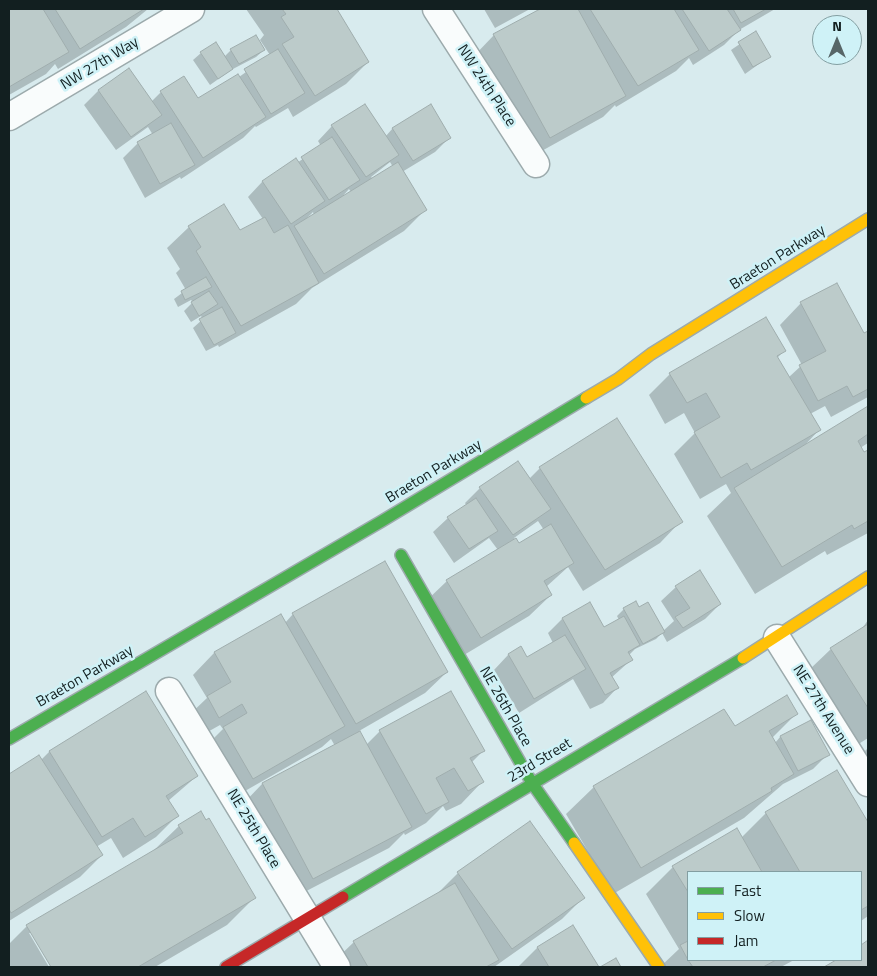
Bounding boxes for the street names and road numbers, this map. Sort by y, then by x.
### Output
street label: NW 27th Way [58,34,142,94]
street label: NW 24th Place [453,42,519,130]
street label: Braeton Parkway [727,222,829,294]
street label: Braeton Parkway [383,436,485,508]
street label: Braeton Parkway [33,642,137,712]
street label: NE 27th Avenue [788,662,858,758]
street label: NE 26th Place [475,664,535,750]
street label: 23rd Street [505,735,575,787]
street label: NE 25th Place [222,786,284,872]

